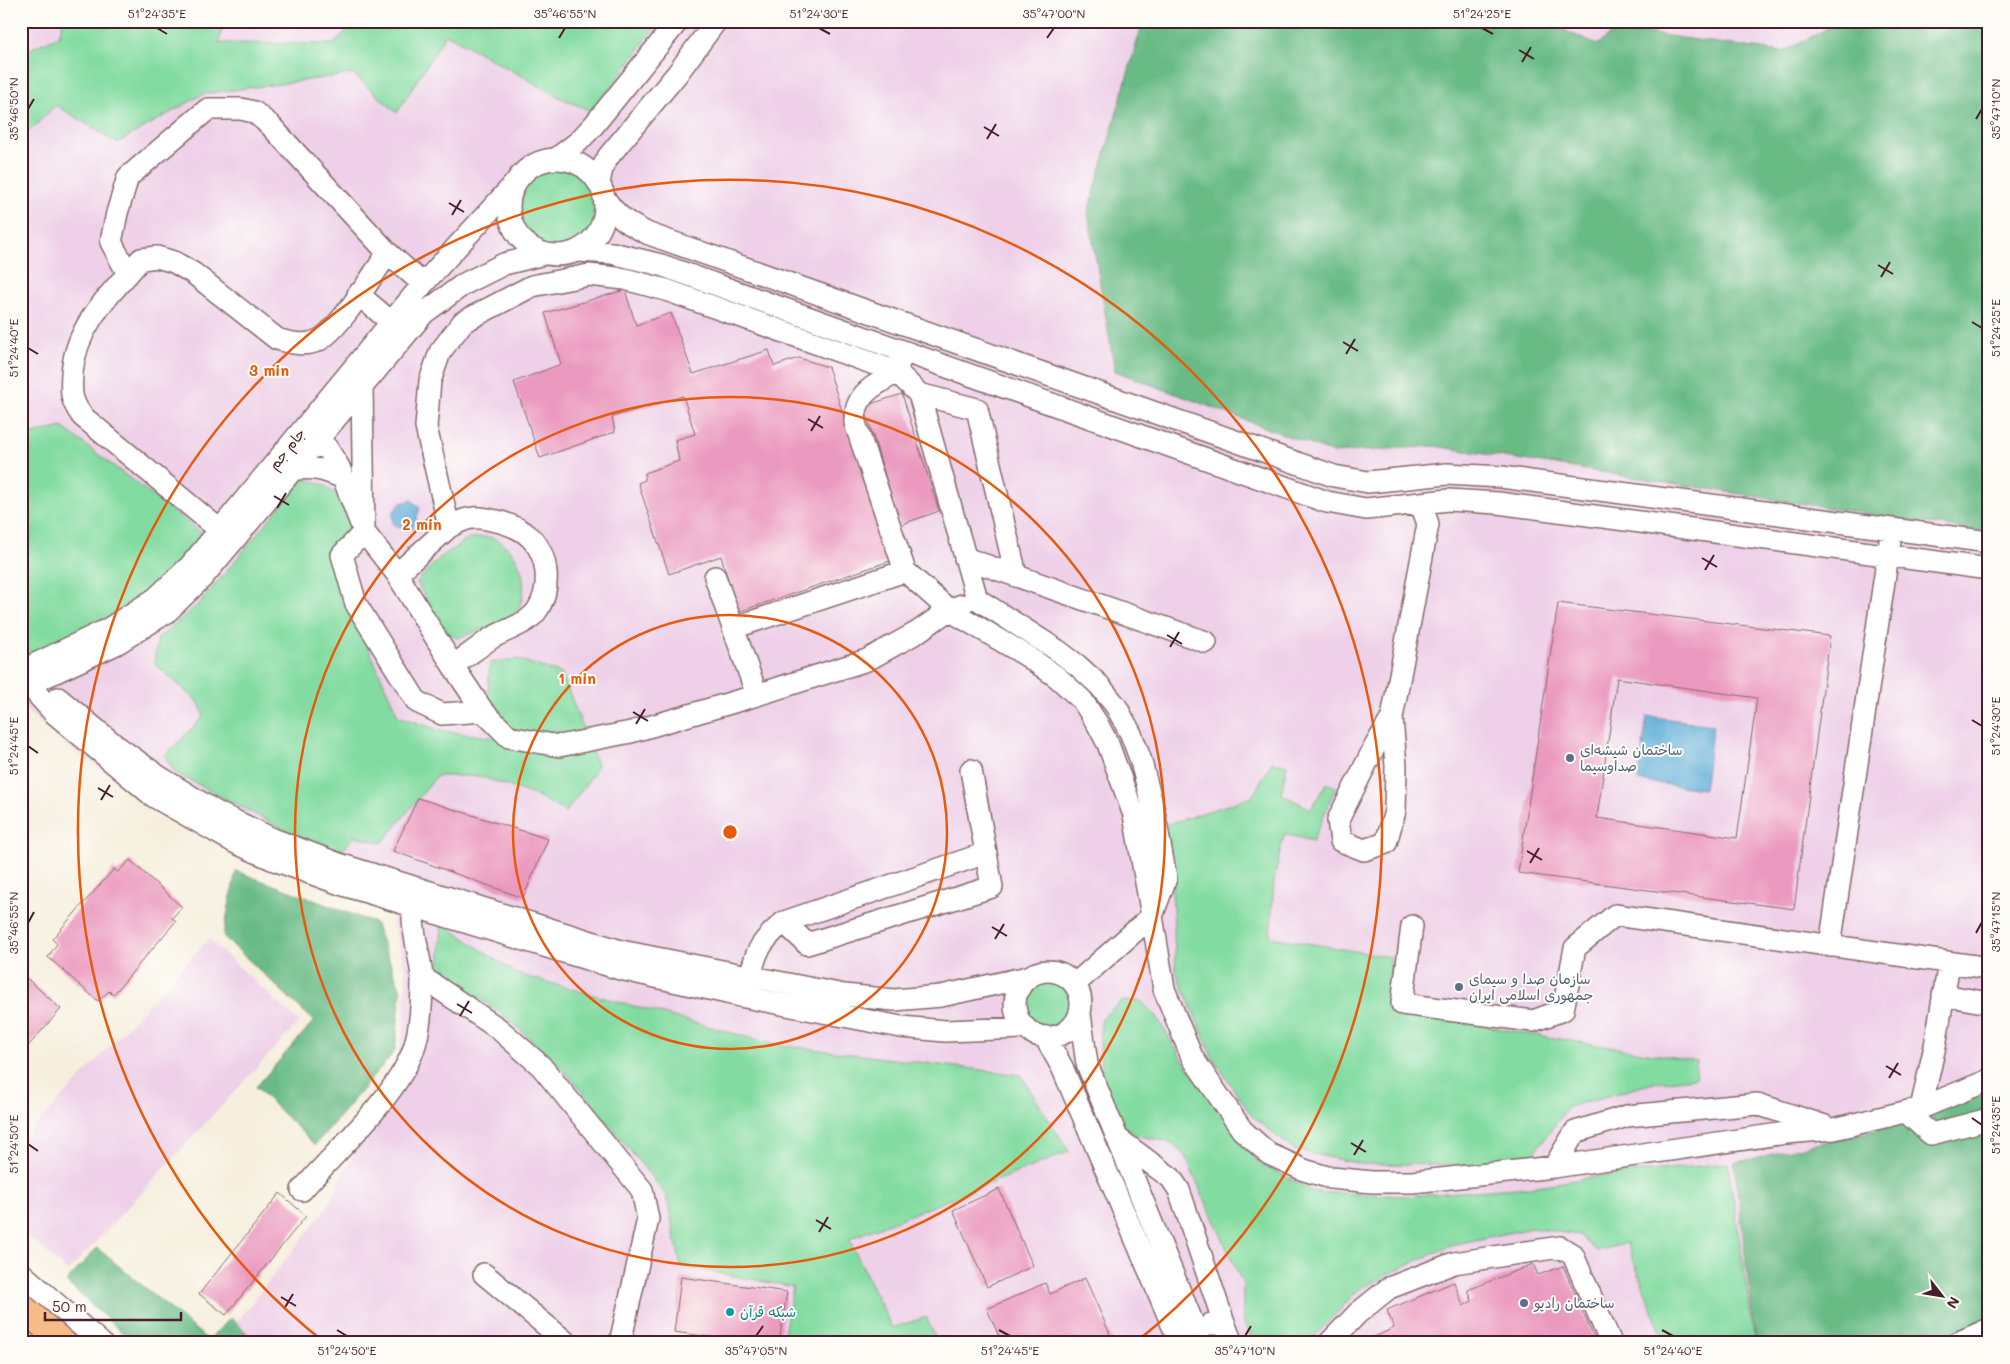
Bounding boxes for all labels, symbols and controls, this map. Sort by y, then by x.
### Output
text: 51°24'35"E [128,5,186,21]
text: 35°46'55"N [534,5,596,21]
text: 51°24'30"E [790,5,849,21]
text: 35°47'00"N [1023,5,1085,21]
text: 51°24'25"E [1453,5,1511,21]
text: 35°46'50"N [5,77,21,141]
text: 35°47'10"N [1987,79,2003,139]
text: 51°24'25"E [1987,299,2003,357]
text: 51°24'40"E [5,318,21,377]
text: 3 min [249,360,289,380]
street label: جام جم [264,424,311,475]
text: 2 min [402,514,442,534]
text: 1 min [558,668,596,688]
text: 51°24'30"E [1987,696,2003,755]
text: 51°24'45"E [5,717,21,775]
place label: ساختمان شیشه‌ای صداوسیما [1580,740,1683,775]
marker: ساختمان شیشه‌ای صداوسیما [1564,752,1576,764]
centre of rings [721,823,739,841]
text: 35°46'55"N [5,892,21,954]
text: 35°47'15"N [1987,892,2003,952]
place label: سازمان صدا و سیمای جمهوری اسلامی ایران [1469,969,1593,1005]
marker: سازمان صدا و سیمای جمهوری اسلامی ایران [1453,981,1465,993]
text: 51°24'35"E [1987,1096,2003,1154]
text: 51°24'50"E [5,1114,21,1173]
north arrow [1918,1272,1968,1322]
scale bar [45,1289,181,1321]
place label: ساختمان رادیو [1533,1293,1615,1312]
text: N [1943,1293,1964,1312]
text: 50 m [52,1296,87,1316]
marker: ساختمان رادیو [1518,1297,1530,1309]
place label: شبکه قرآن [740,1302,796,1321]
marker: شبکه قرآن [724,1306,736,1318]
text: 51°24'50"E [318,1342,377,1358]
text: 35°47'05"N [725,1342,787,1358]
text: 51°24'45"E [981,1342,1039,1358]
text: 35°47'10"N [1215,1342,1275,1358]
text: 51°24'40"E [1644,1342,1703,1358]

